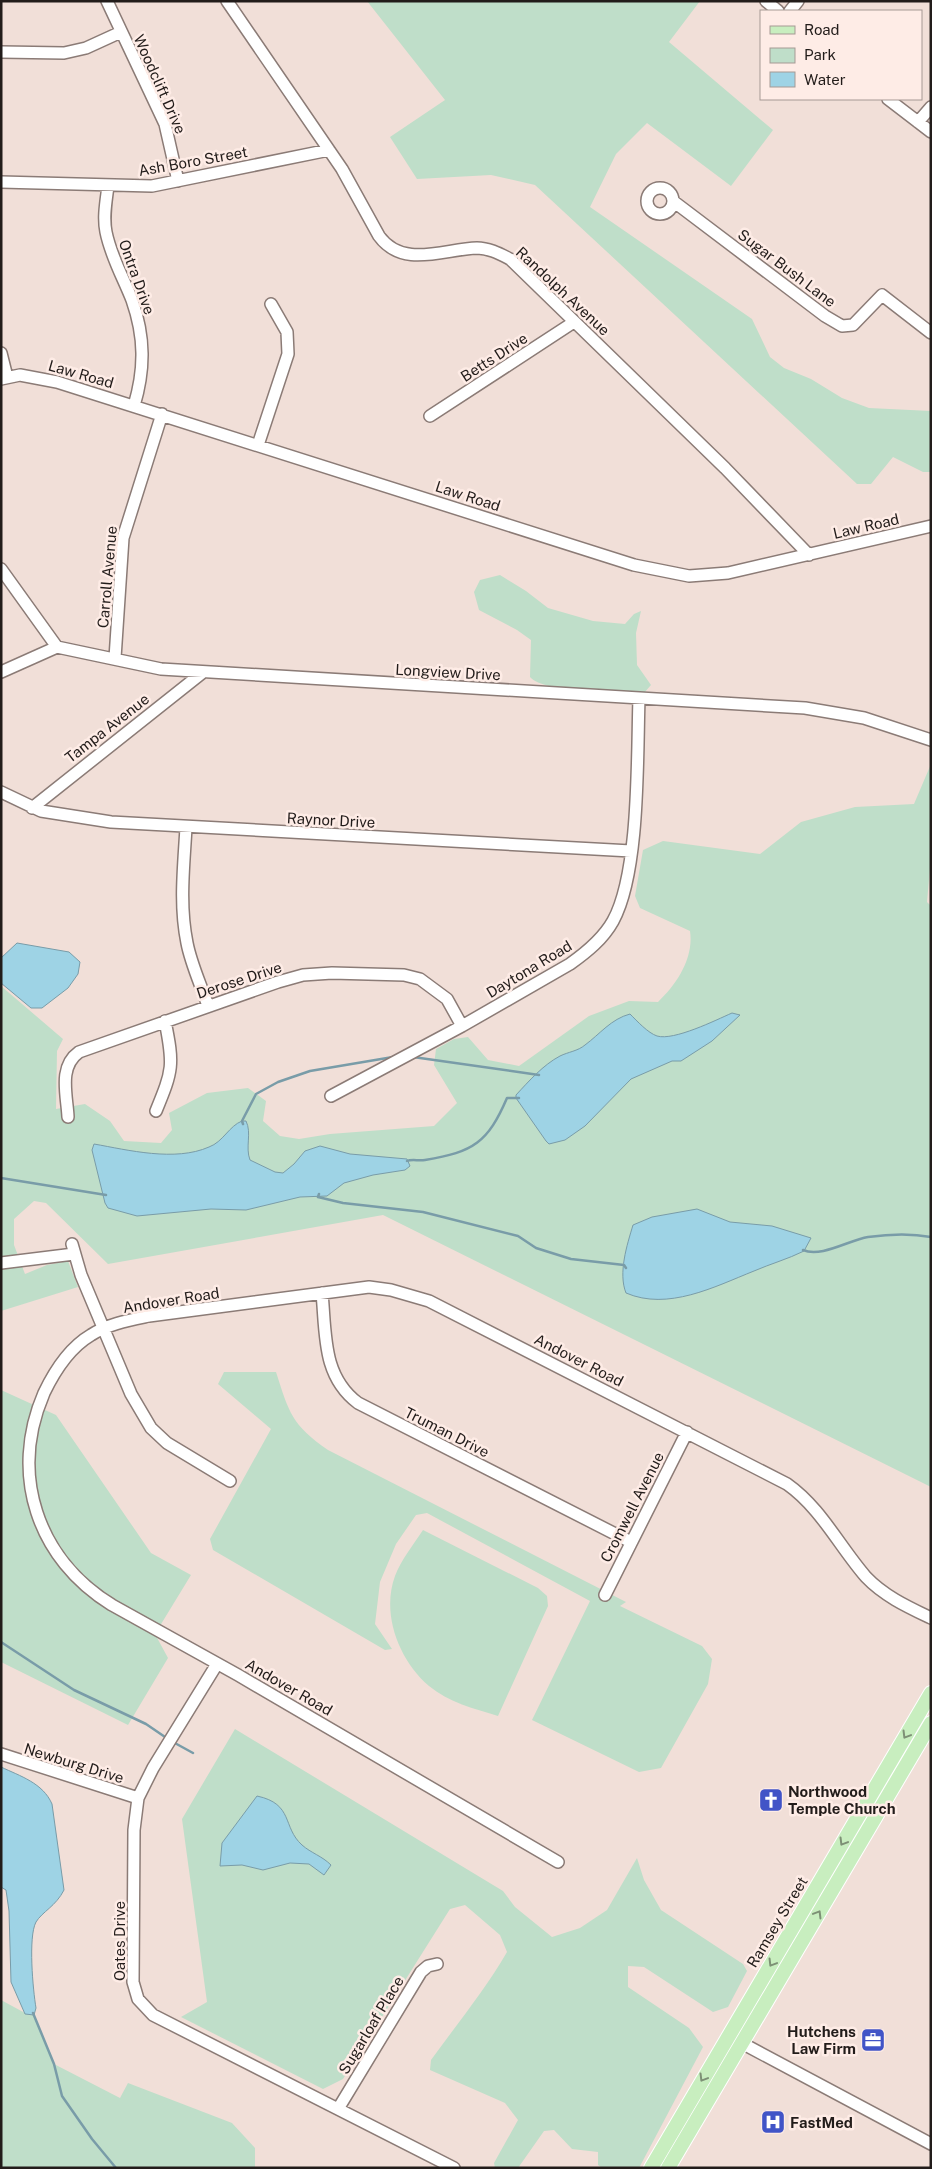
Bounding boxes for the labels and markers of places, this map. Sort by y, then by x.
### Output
place label: Northwood Temple Church [788,1783,896,1817]
church icon: Northwood Temple Church [758,1787,784,1813]
place label: Hutchens Law Firm [787,2023,856,2057]
office icon: Hutchens Law Firm [860,2027,886,2053]
hospital icon: FastMed [760,2109,786,2135]
place label: FastMed [790,2114,853,2131]

